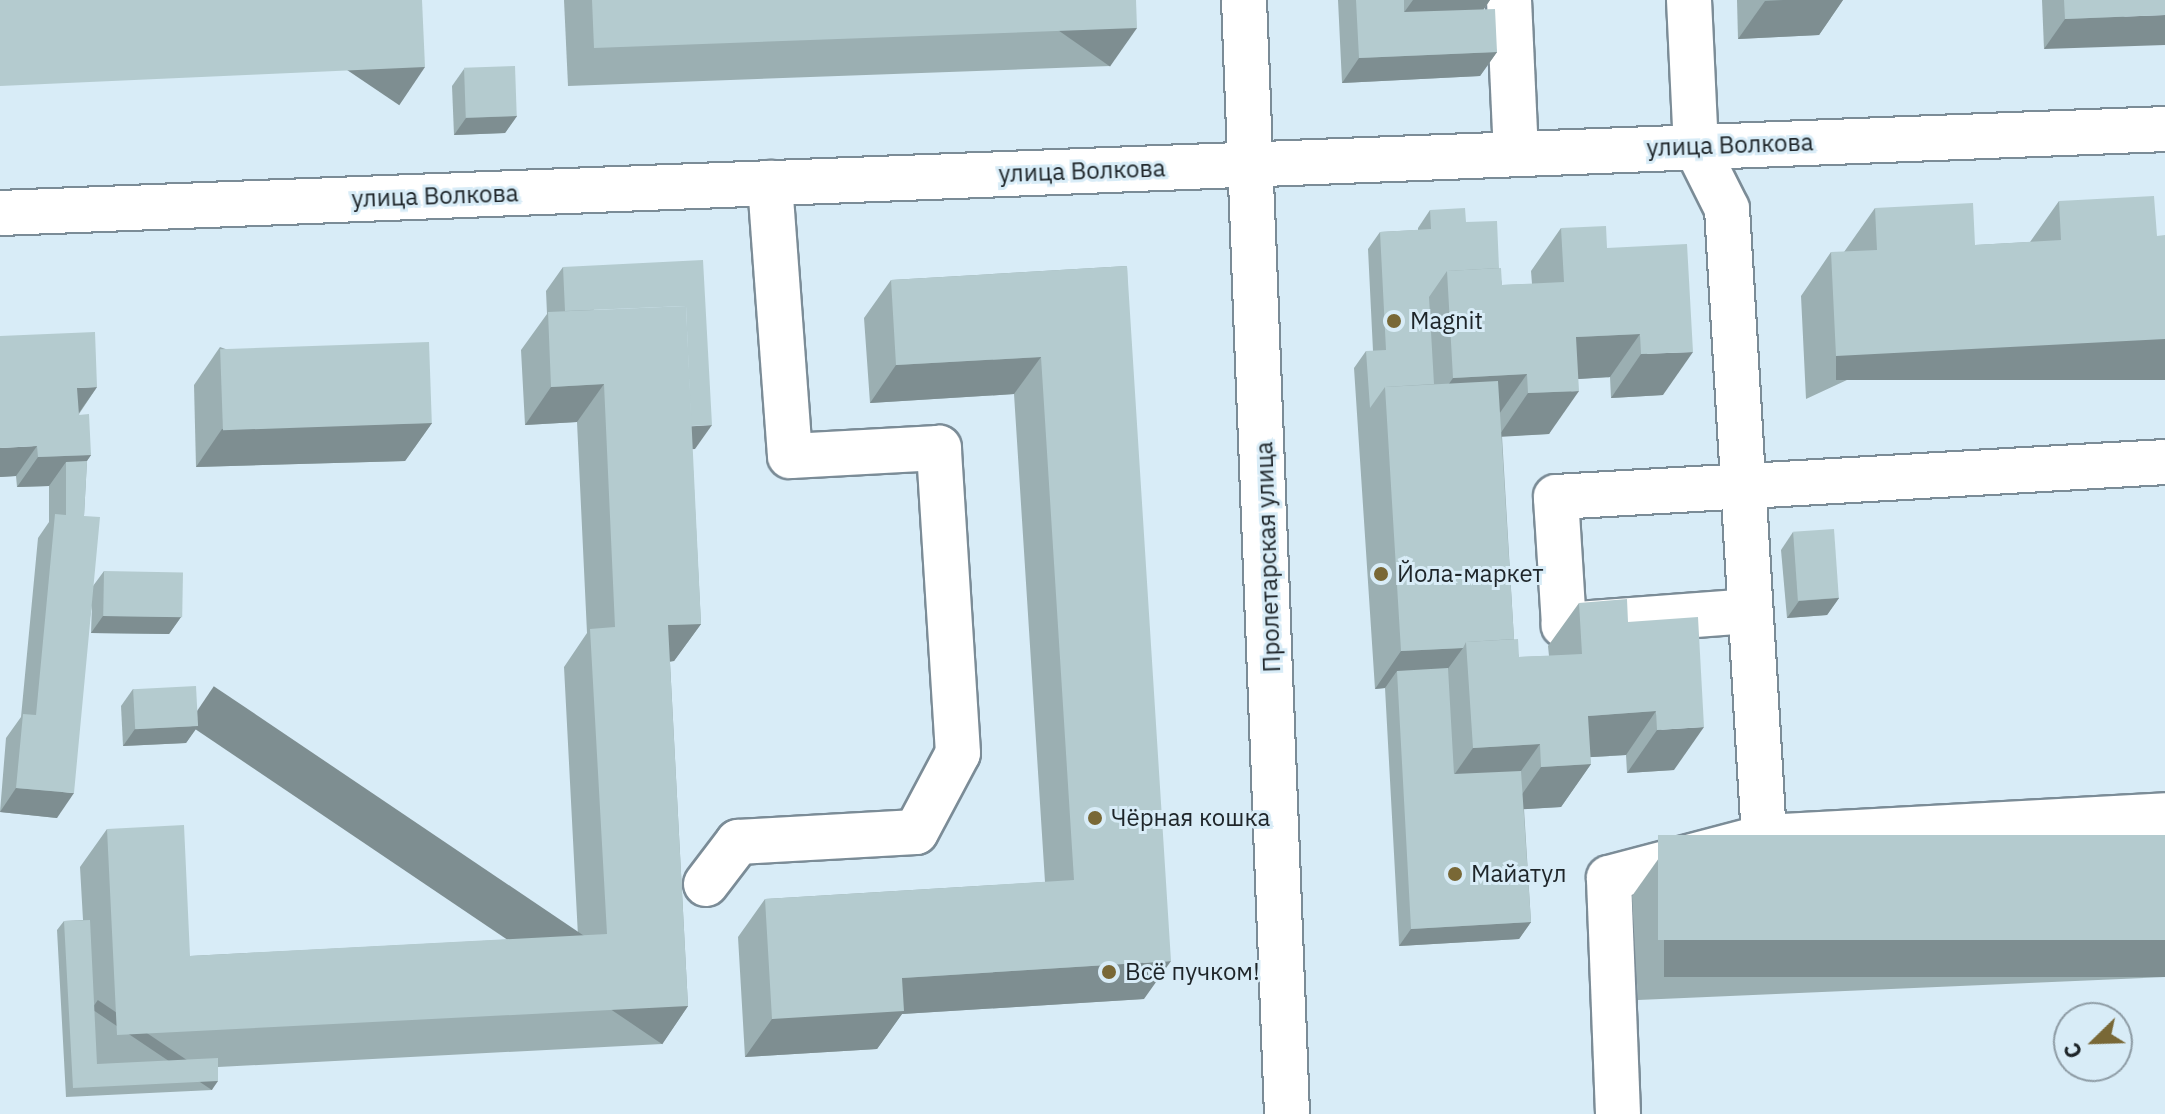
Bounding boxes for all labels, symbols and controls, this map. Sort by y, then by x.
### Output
street label: улица Волкова [1646,128,1814,162]
street label: улица Волкова [998,154,1166,188]
street label: улица Волкова [351,179,519,213]
place label: Magnit [1410,307,1483,335]
marker: Magnit [1385,312,1403,330]
street label: Пролетарская улица [1250,441,1286,673]
place label: Йола-маркет [1397,560,1544,588]
marker: Йола-маркет [1372,565,1390,583]
place label: Чёрная кошка [1111,804,1270,832]
marker: Чёрная кошка [1086,809,1104,827]
place label: Майатул [1471,860,1566,888]
marker: Майатул [1446,865,1464,883]
place label: Всё пучком! [1125,958,1260,986]
marker: Всё пучком! [1100,963,1118,981]
north arrow [2053,1002,2133,1082]
text: С [2056,1039,2088,1063]

